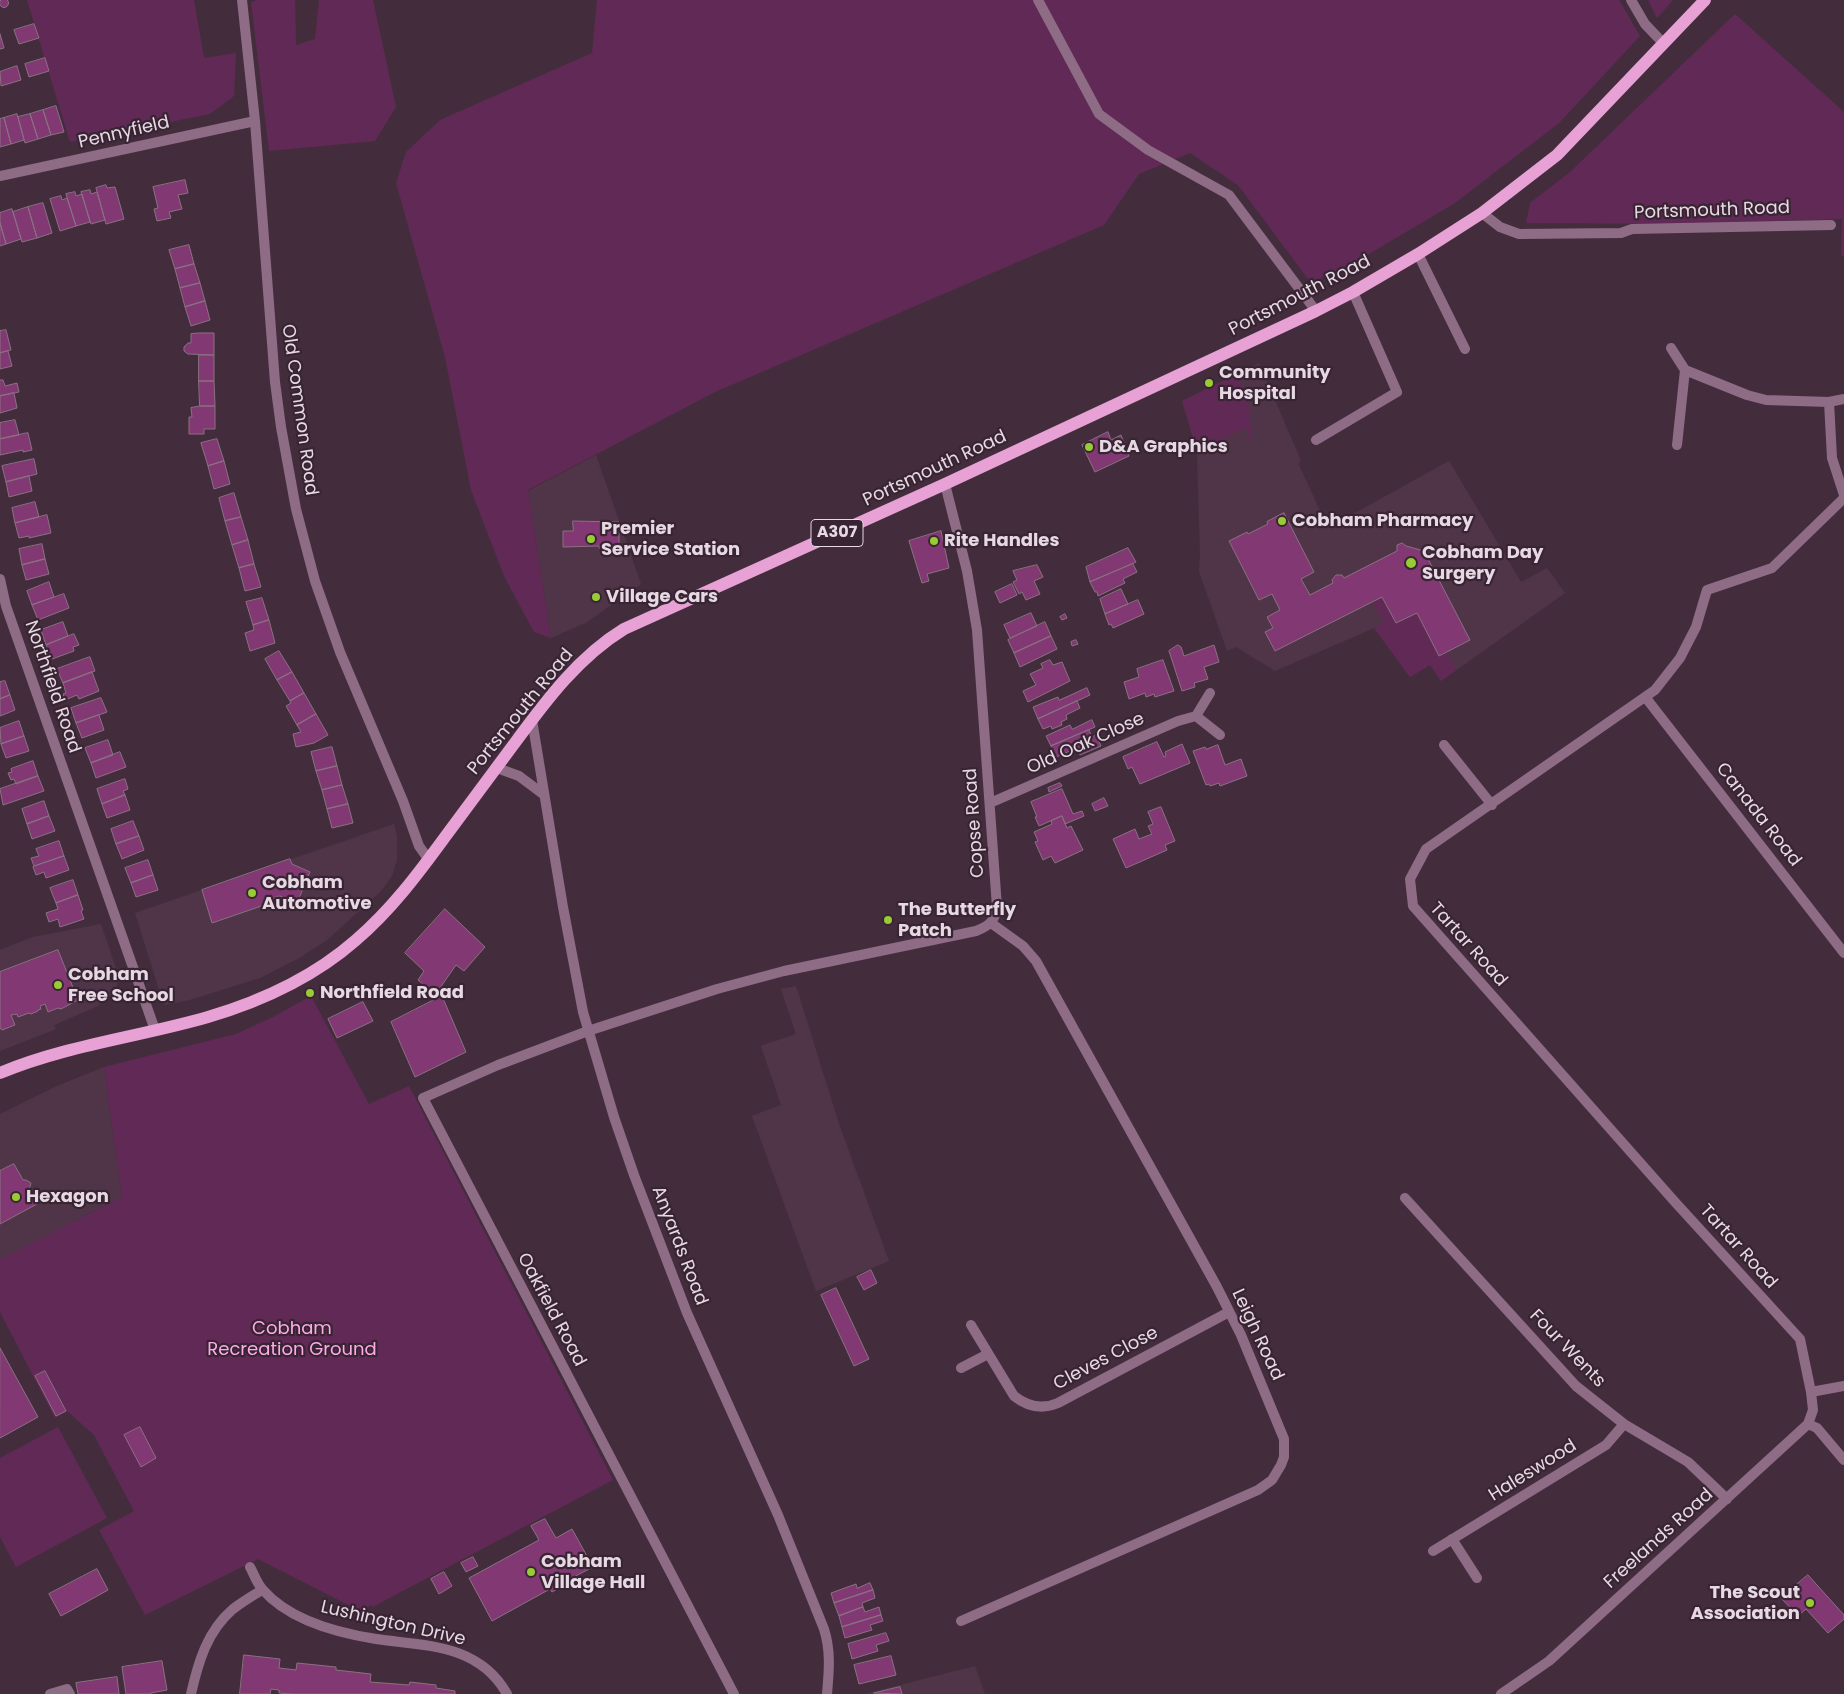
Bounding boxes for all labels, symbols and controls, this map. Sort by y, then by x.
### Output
street label: Pennyfield [76,112,172,154]
street label: Portsmouth Road [1634,197,1790,225]
street label: Portsmouth Road [1226,251,1374,341]
street label: Old Common Road [276,323,322,497]
place label: Community Hospital [1219,362,1331,404]
marker: Community Hospital [1203,377,1215,389]
street label: Portsmouth Road [860,426,1010,512]
place label: D&A Graphics [1099,436,1228,458]
marker: D&A Graphics [1083,441,1095,453]
place label: Cobham Pharmacy [1292,510,1473,532]
marker: Cobham Pharmacy [1276,515,1288,527]
place label: Premier Service Station [601,518,740,560]
road number: A307 [811,520,863,546]
place label: Rite Handles [944,530,1059,552]
marker: Premier Service Station [585,533,597,545]
marker: Rite Handles [928,535,940,547]
place label: Cobham Day Surgery [1422,542,1543,584]
marker: Cobham Day Surgery [1404,556,1418,570]
place label: Village Cars [606,586,718,608]
marker: Village Cars [590,591,602,603]
street label: Northfield Road [19,618,85,756]
street label: Portsmouth Road [464,645,578,779]
street label: Old Oak Close [1024,708,1148,780]
street label: Canada Road [1711,759,1805,871]
street label: Copse Road [960,768,990,878]
place label: Cobham Automotive [262,872,372,914]
marker: Cobham Automotive [246,887,258,899]
place label: The Butterfly Patch [898,899,1016,942]
street label: Tartar Road [1425,899,1511,991]
marker: The Butterfly Patch [882,914,894,926]
place label: Cobham Free School [68,964,174,1006]
marker: Cobham Free School [52,979,64,991]
place label: Northfield Road [320,982,464,1004]
marker: Northfield Road [304,987,316,999]
street label: Anyards Road [646,1183,712,1309]
place label: Hexagon [26,1186,109,1208]
marker: Hexagon [10,1191,22,1203]
street label: Tartar Road [1695,1201,1781,1293]
street label: Oakfield Road [512,1250,590,1370]
street label: Leigh Road [1226,1286,1288,1384]
street label: Four Wents [1525,1306,1609,1392]
park label: Cobham Recreation Ground [207,1318,377,1360]
street label: Cleves Close [1050,1322,1162,1396]
street label: Haleswood [1485,1435,1581,1507]
street label: Freelands Road [1600,1484,1718,1594]
place label: Cobham Village Hall [541,1551,645,1594]
marker: Cobham Village Hall [525,1566,537,1578]
place label: The Scout Association [1691,1582,1800,1625]
street label: Lushington Drive [319,1597,467,1651]
marker: The Scout Association [1804,1597,1816,1609]

